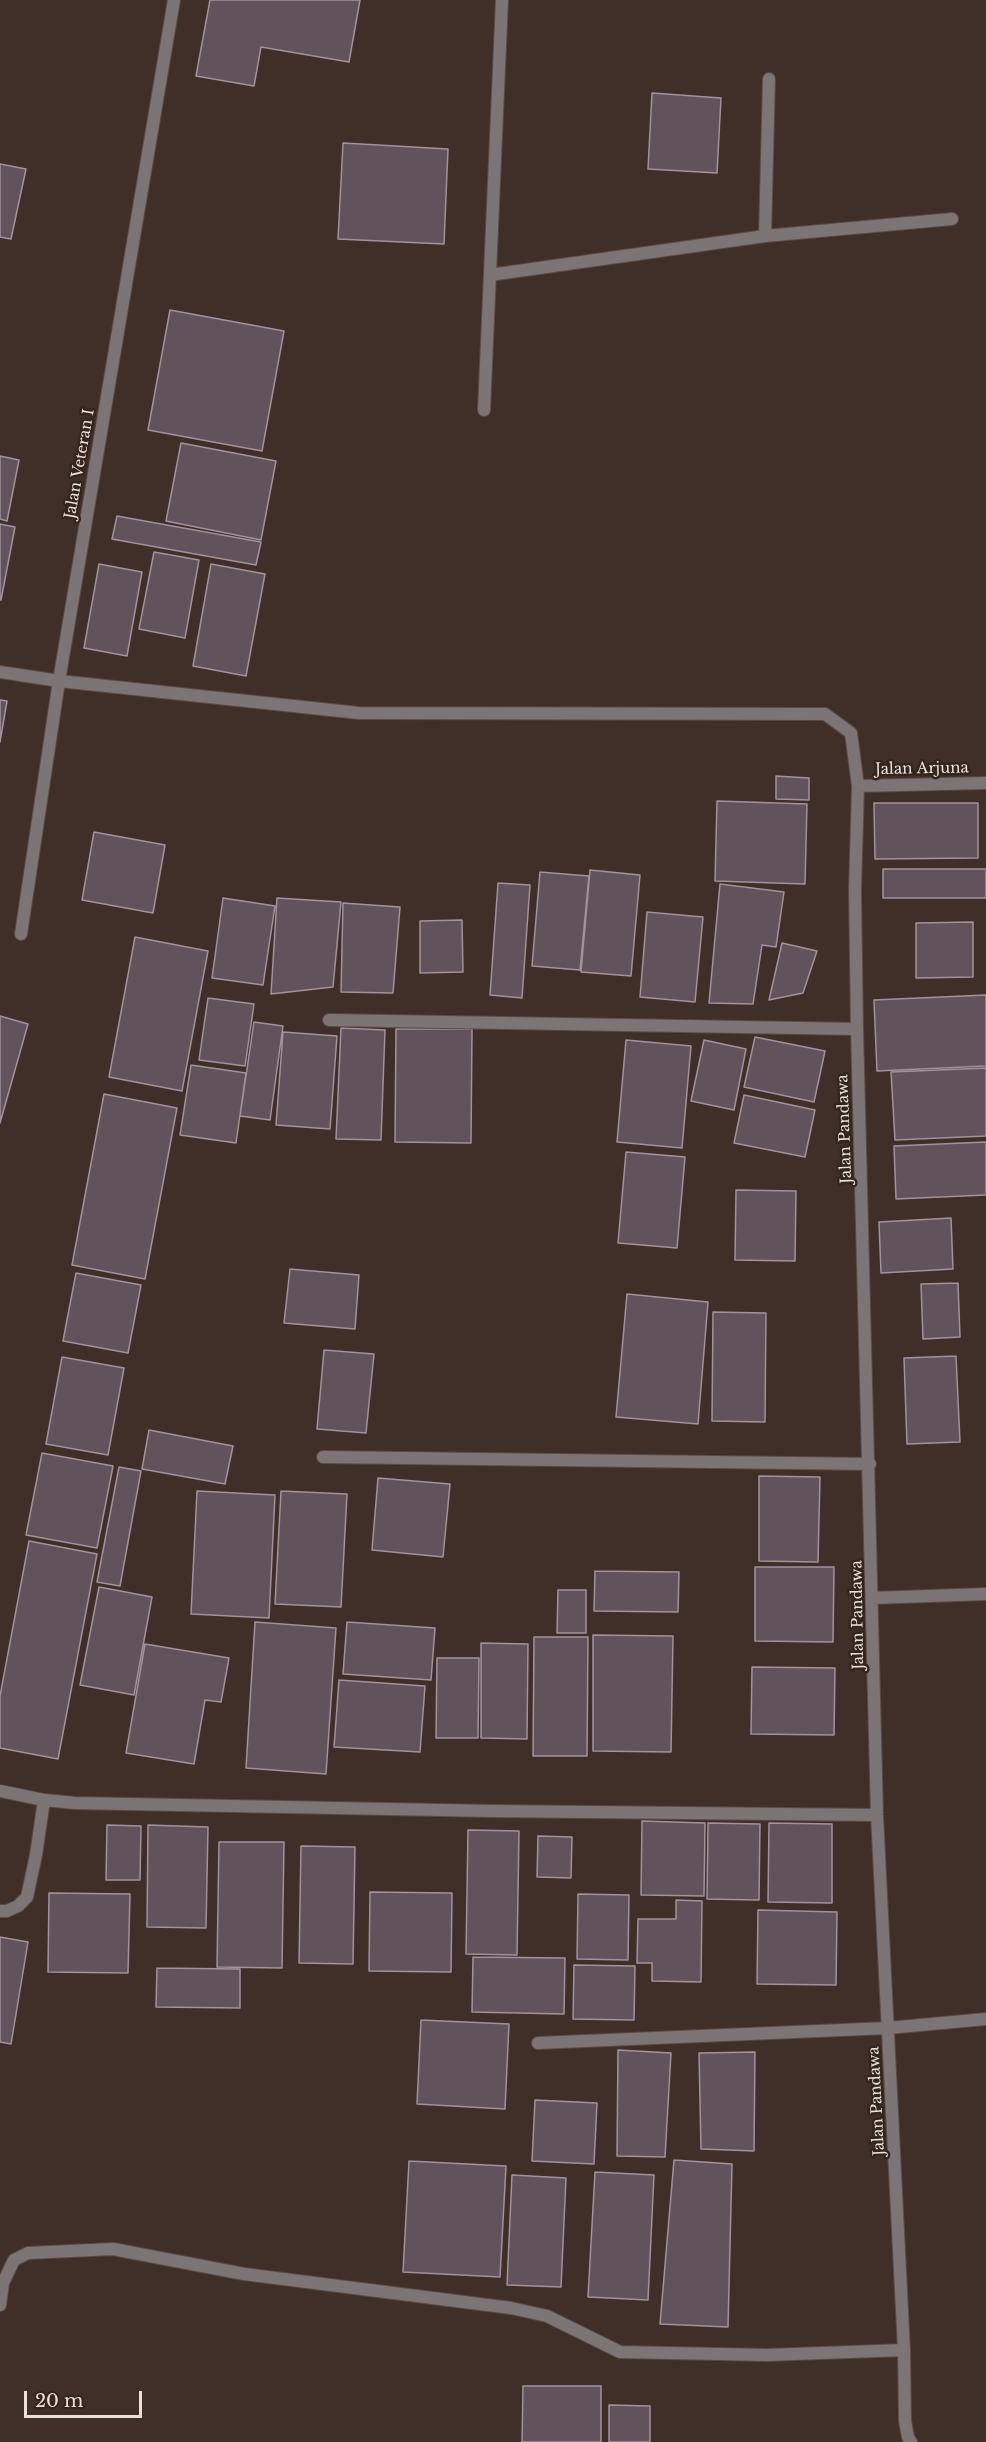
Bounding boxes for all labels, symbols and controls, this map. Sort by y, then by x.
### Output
street label: Jalan Veteran I [61,408,99,520]
street label: Jalan Arjuna [875,759,969,779]
street label: Jalan Pandawa [834,1074,856,1184]
street label: Jalan Pandawa [848,1560,868,1670]
street label: Jalan Pandawa [865,2046,889,2156]
scale bar [27,2379,146,2417]
text: 20 m [35,2390,83,2412]

